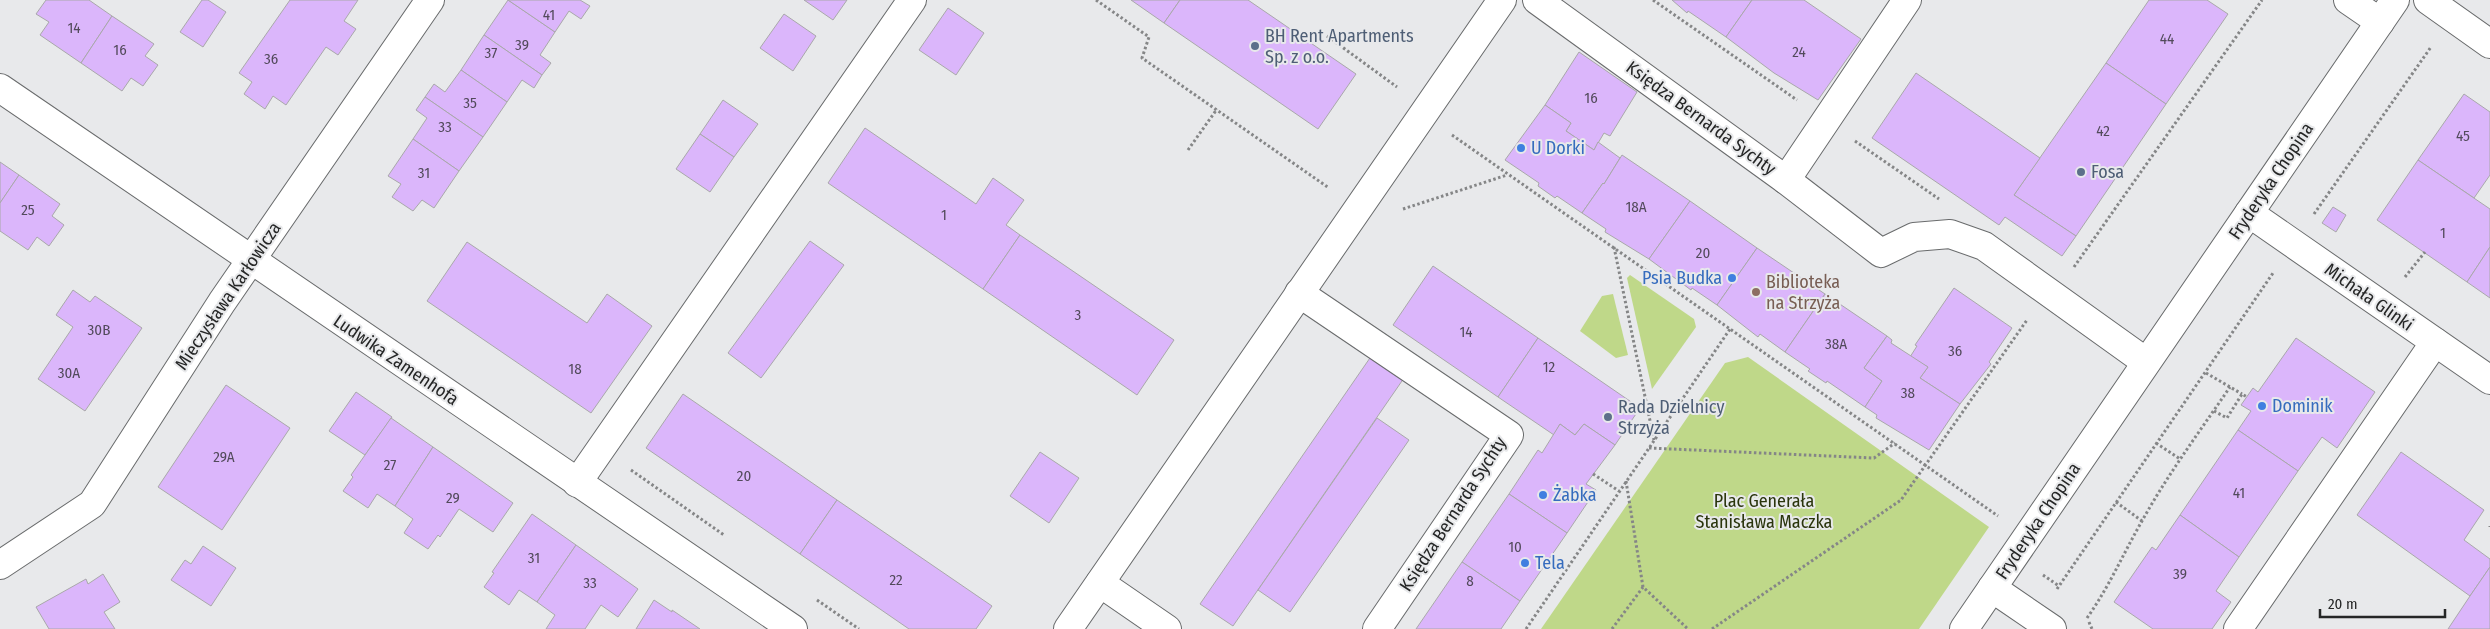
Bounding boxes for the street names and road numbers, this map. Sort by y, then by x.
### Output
street label: Księdza Bernarda Sychty [1622,56,1780,180]
street label: Fryderyka Chopina [2224,118,2318,243]
street label: Mieczysława Karłowicza [170,218,286,374]
street label: Michała Glinki [2320,258,2418,336]
street label: Ludwika Zamenhofa [329,310,463,410]
street label: Księdza Bernarda Sychty [1395,433,1511,595]
street label: Fryderyka Chopina [1991,458,2085,583]

